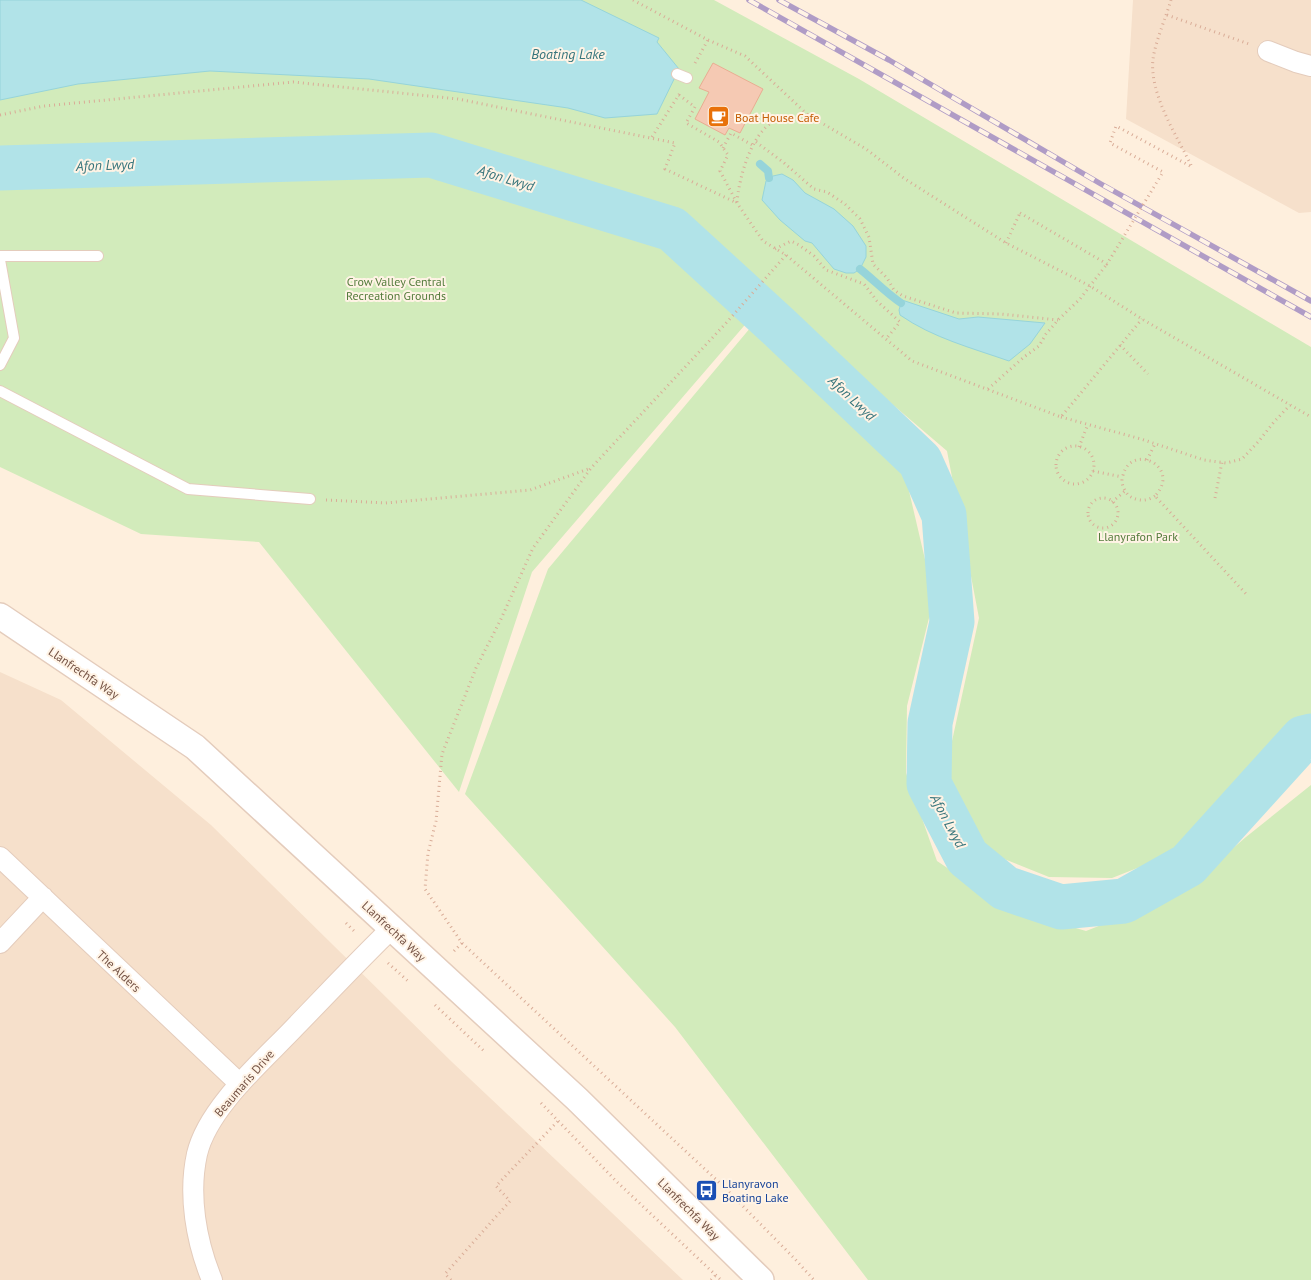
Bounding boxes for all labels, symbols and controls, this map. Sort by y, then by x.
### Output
water label: Boating Lake [531,45,605,63]
cafe icon: Boat House Cafe [707,105,731,129]
place label: Boat House Cafe [735,110,819,125]
water label: Afon Lwyd [75,155,135,175]
water label: Afon Lwyd [475,161,537,195]
park label: Crow Valley Central Recreation Grounds [346,274,446,303]
water label: Afon Lwyd [824,371,880,425]
park label: Llanyrafon Park [1098,529,1178,544]
street label: Llanfrechfa Way [46,644,122,702]
water label: Afon Lwyd [926,790,970,852]
street label: Llanfrechfa Way [359,898,429,965]
street label: The Alders [94,947,144,995]
street label: Beaumaris Drive [211,1047,277,1119]
street label: Llanfrechfa Way [655,1175,724,1244]
place label: Llanyravon Boating Lake [722,1176,789,1205]
bus stop icon: Llanyravon Boating Lake [694,1178,718,1202]

